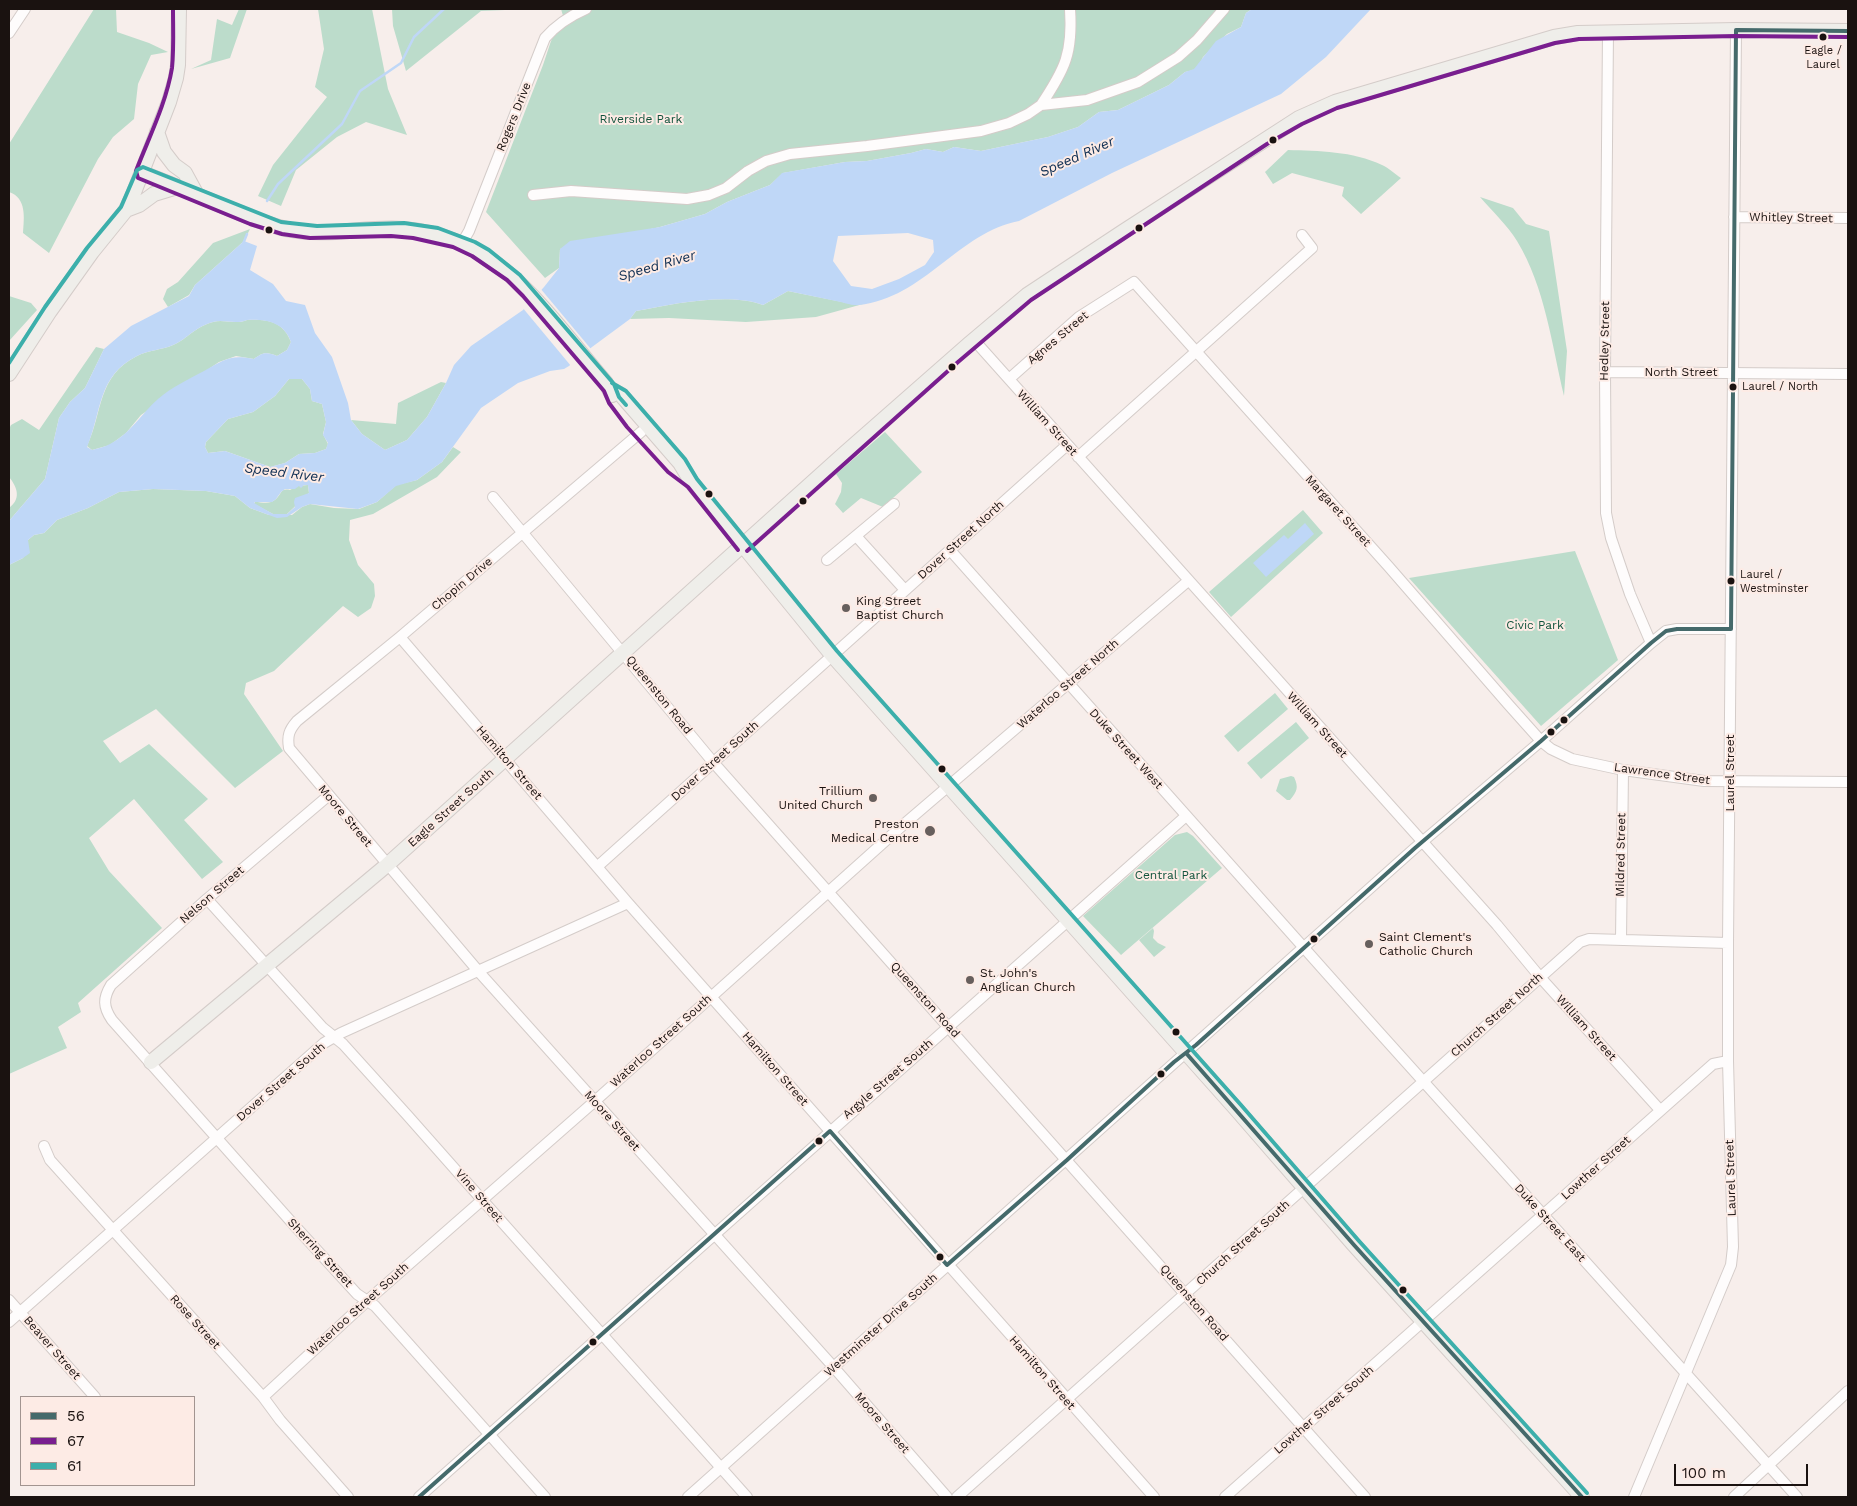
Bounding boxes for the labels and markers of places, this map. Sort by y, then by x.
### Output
marker: Eagle / Laurel [1818,32,1828,42]
place label: Eagle / Laurel [1804,44,1842,70]
unlabelled marker [1268,135,1278,145]
unlabelled marker [1134,223,1144,233]
unlabelled marker [264,225,274,235]
unlabelled marker [947,362,957,372]
place label: Laurel / North [1742,380,1818,394]
marker: Laurel / North [1728,382,1738,392]
unlabelled marker [704,489,714,499]
unlabelled marker [798,496,808,506]
place label: Laurel / Westminster [1740,568,1808,594]
marker: Laurel / Westminster [1726,576,1736,586]
place label: King Street Baptist Church [856,594,944,622]
marker: King Street Baptist Church [840,602,852,614]
unlabelled marker [1559,715,1569,725]
unlabelled marker [1546,727,1556,737]
unlabelled marker [937,764,947,774]
place label: Trillium United Church [778,784,863,812]
marker: Trillium United Church [867,792,879,804]
place label: Preston Medical Centre [831,817,919,845]
marker: Preston Medical Centre [923,824,937,838]
place label: Saint Clement's Catholic Church [1379,930,1473,958]
unlabelled marker [1309,934,1319,944]
marker: Saint Clement's Catholic Church [1363,938,1375,950]
place label: St. John's Anglican Church [980,966,1076,994]
marker: St. John's Anglican Church [964,974,976,986]
unlabelled marker [1171,1027,1181,1037]
unlabelled marker [1156,1069,1166,1079]
unlabelled marker [814,1136,824,1146]
unlabelled marker [935,1252,945,1262]
unlabelled marker [1398,1285,1408,1295]
unlabelled marker [588,1337,598,1347]

